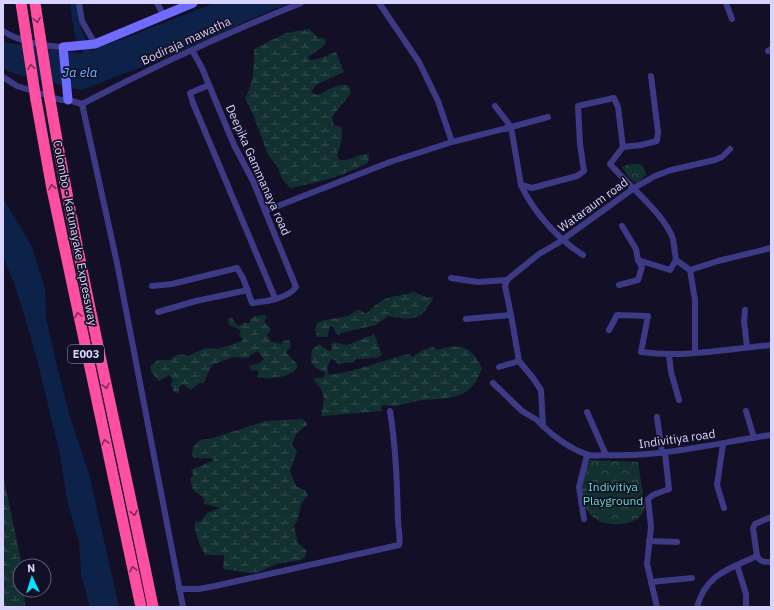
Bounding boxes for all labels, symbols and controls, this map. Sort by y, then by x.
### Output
street label: Bodiraja mawatha [139,13,234,68]
one-way arrow [32,17,41,23]
one-way arrow [27,64,36,70]
water label: Ja ela [63,64,97,81]
street label: Deepika Gammanaya road [223,102,294,237]
street label: Colombo - Katunayake Expressway [50,139,101,327]
street label: Wataraum road [555,174,631,235]
one-way arrow [48,184,56,191]
one-way arrow [75,312,83,318]
road number: E003 [68,345,104,363]
one-way arrow [102,383,110,389]
street label: Indivitiya road [638,426,716,451]
one-way arrow [101,439,109,445]
park label: Indivitiya Playground [583,479,643,508]
one-way arrow [130,509,138,516]
north arrow [12,558,52,598]
text: N [27,561,36,575]
one-way arrow [129,566,138,572]

